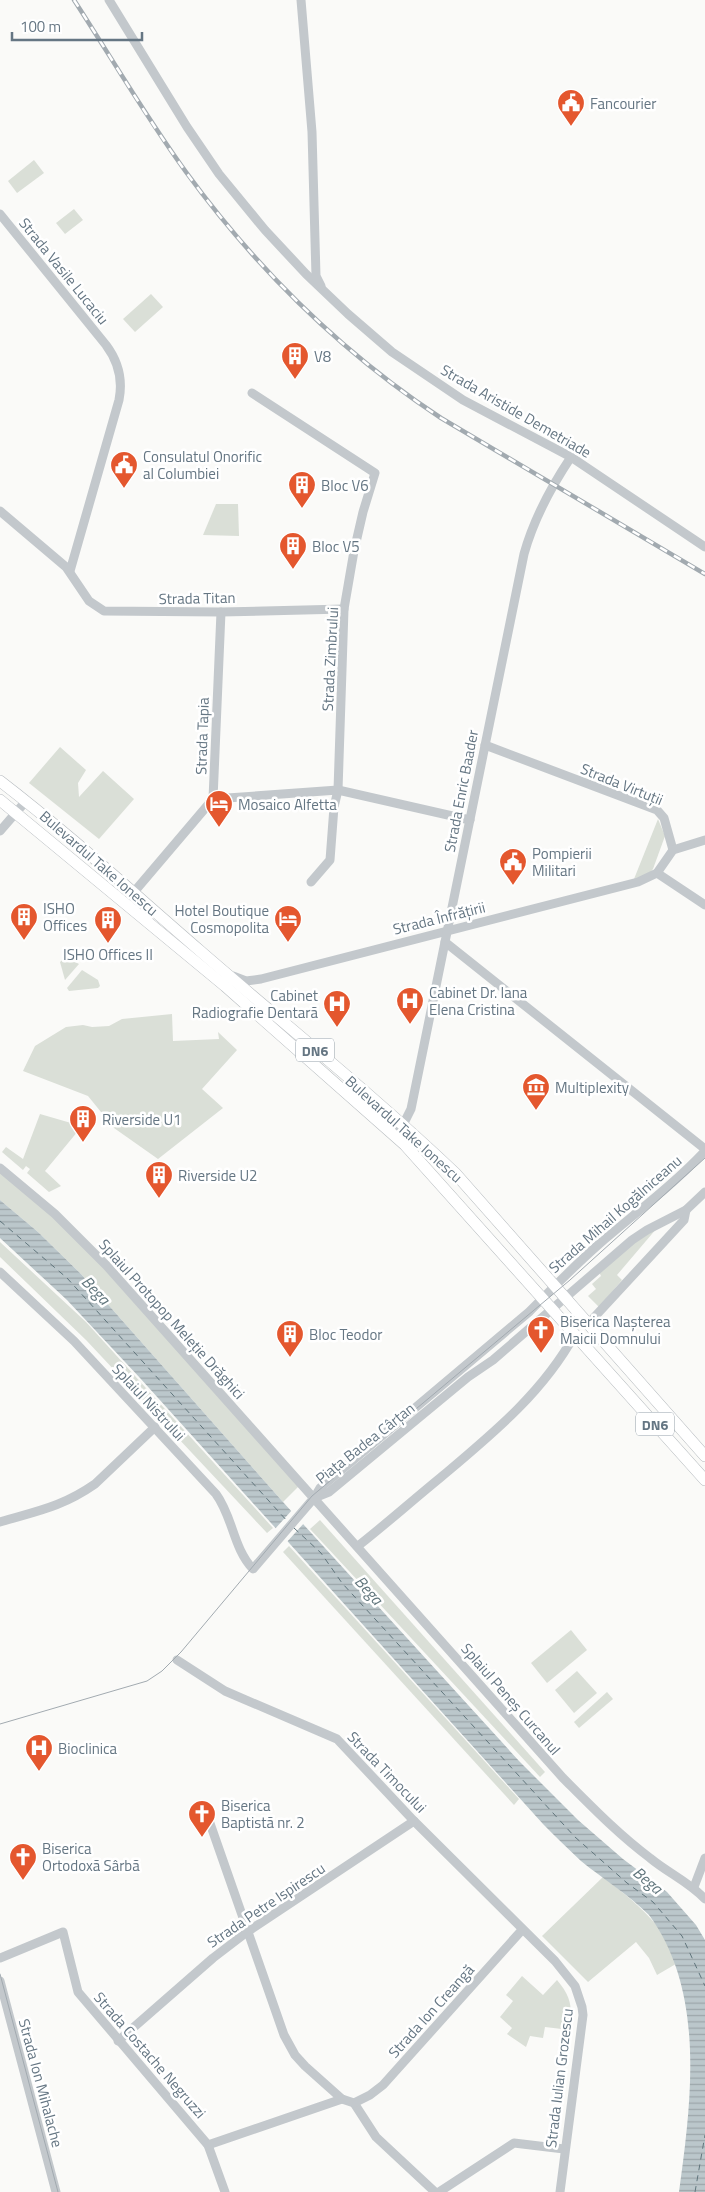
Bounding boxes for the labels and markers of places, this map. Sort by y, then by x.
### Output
public building icon: Fancourier [556,88,586,127]
place label: Fancourier [590,92,657,115]
building icon: V8 [280,341,310,380]
place label: V8 [314,345,331,368]
place label: Consulatul Onorific al Columbiei [143,445,262,485]
public building icon: Consulatul Onorific al Columbiei [109,450,139,489]
building icon: Bloc V6 [287,470,317,509]
place label: Bloc V6 [321,474,369,497]
building icon: Bloc V5 [278,531,308,570]
place label: Bloc V5 [312,535,360,558]
hotel icon: Mosaico Alfetta [204,789,234,828]
place label: Mosaico Alfetta [238,793,337,816]
place label: Pompierii Militari [532,842,592,882]
public building icon: Pompierii Militari [498,847,528,886]
place label: ISHO Offices [43,897,87,937]
place label: Hotel Boutique Cosmopolita [174,899,269,939]
building icon: ISHO Offices [9,902,39,941]
hotel icon: Hotel Boutique Cosmopolita [273,904,303,943]
building icon: ISHO Offices II [93,905,123,944]
place label: ISHO Offices II [63,943,153,966]
place label: Cabinet Dr. Iana Elena Cristina [429,981,528,1021]
place label: Cabinet Radiografie Dentară [192,984,319,1024]
hospital icon: Cabinet Dr. Iana Elena Cristina [395,986,425,1025]
hospital icon: Cabinet Radiografie Dentară [322,989,352,1028]
museum icon: Multiplexity [521,1072,551,1111]
place label: Multiplexity [555,1076,629,1099]
building icon: Riverside U1 [68,1104,98,1143]
place label: Riverside U1 [102,1108,182,1131]
building icon: Riverside U2 [144,1160,174,1199]
place label: Riverside U2 [178,1164,258,1187]
place label: Biserica Nașterea Maicii Domnului [560,1310,671,1350]
church icon: Biserica Nașterea Maicii Domnului [526,1315,556,1354]
building icon: Bloc Teodor [275,1319,305,1358]
place label: Bloc Teodor [309,1323,383,1346]
hospital icon: Bioclinica [24,1733,54,1772]
place label: Bioclinica [58,1737,118,1760]
place label: Biserica Baptistă nr. 2 [221,1794,305,1834]
church icon: Biserica Baptistă nr. 2 [187,1799,217,1838]
place label: Biserica Ortodoxă Sârbă [42,1837,140,1877]
church icon: Biserica Ortodoxă Sârbă [8,1842,38,1881]

